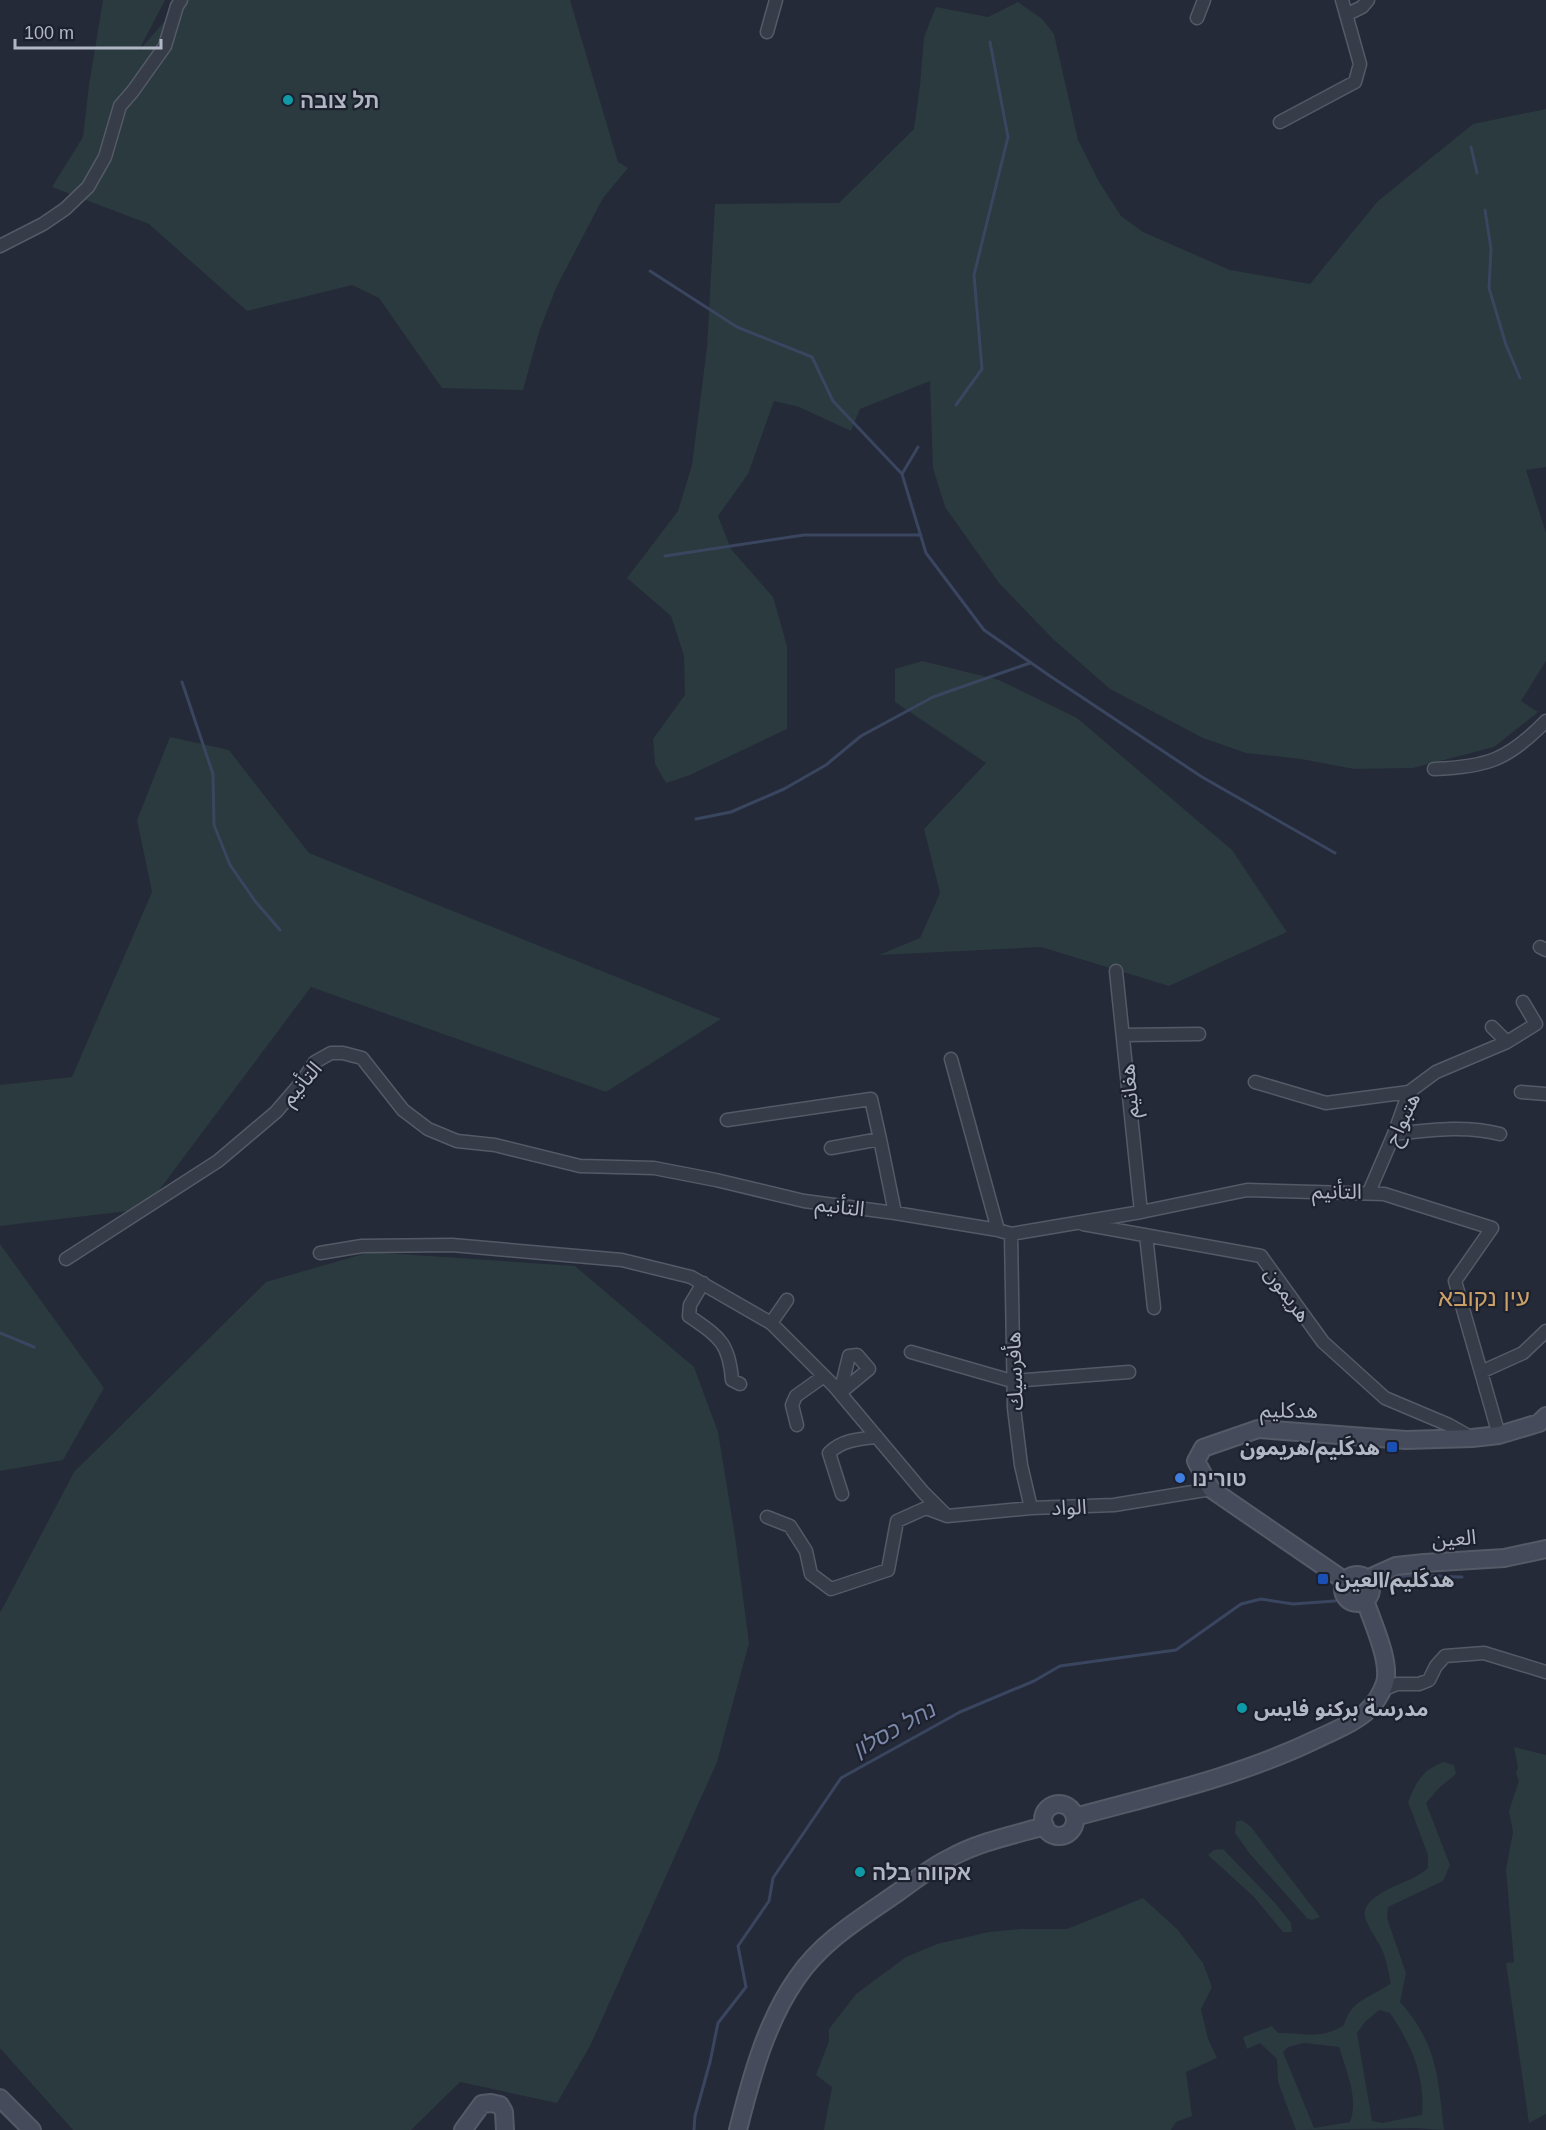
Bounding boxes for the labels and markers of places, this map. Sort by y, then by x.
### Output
place label: תל צובה [300,89,379,112]
marker: תל צובה [281,93,295,107]
place label: هدكَليم/هريمون [1240,1435,1380,1463]
marker: هدكَليم/هريمون [1385,1440,1399,1454]
place label: טורינו [1192,1467,1247,1490]
marker: טורינו [1173,1471,1187,1485]
place label: هدكَليم/العين [1335,1567,1455,1595]
marker: هدكَليم/العين [1316,1572,1330,1586]
place label: مدرسة بركنو فايس [1254,1697,1428,1721]
marker: مدرسة بركنو فايس [1235,1701,1249,1715]
place label: אקווה בלה [872,1861,971,1884]
marker: אקווה בלה [853,1865,867,1879]

